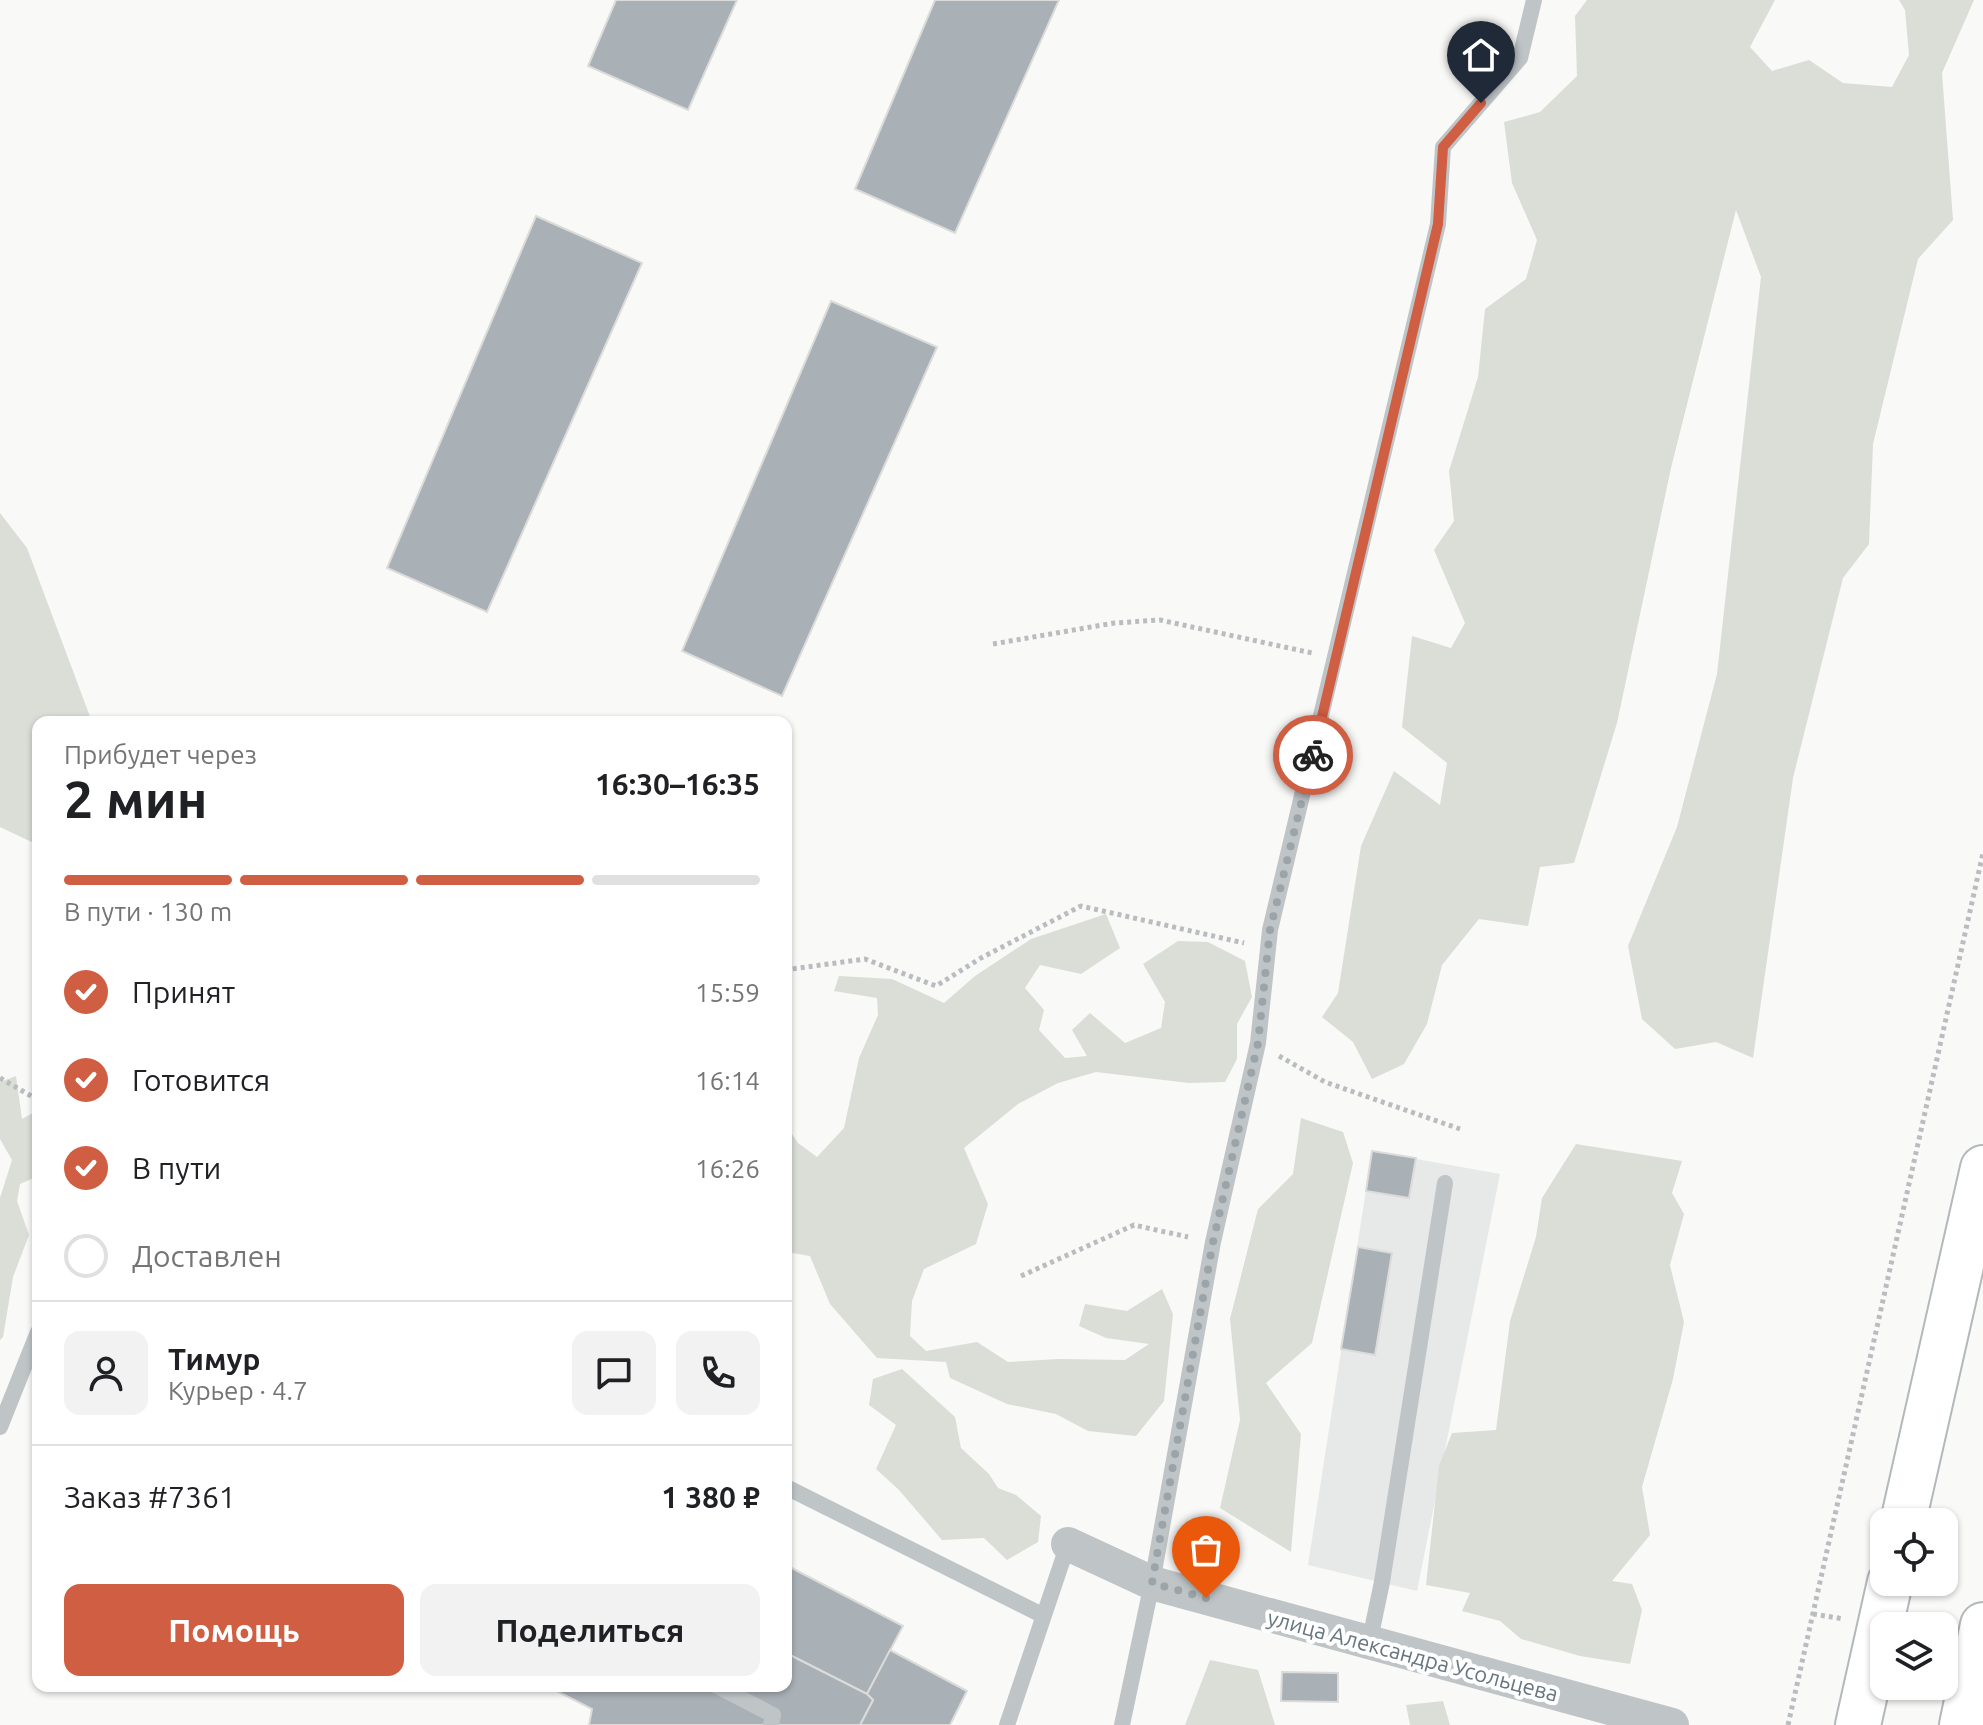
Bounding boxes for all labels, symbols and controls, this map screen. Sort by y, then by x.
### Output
pin [1447,21,1515,103]
icon: home [1459,33,1503,77]
courier [1273,715,1353,795]
icon: bike [1291,733,1335,777]
text: Прибудет через [64,740,257,769]
text: 16:30–16:35 [595,767,760,801]
text: 2 мин [64,770,207,828]
text: В пути · 130 m [64,897,232,926]
icon: check [64,970,108,1014]
text: Принят [132,975,235,1009]
text: 15:59 [695,978,760,1007]
icon: check [64,1058,108,1102]
text: Готовится [132,1063,270,1097]
text: 16:14 [695,1066,760,1095]
icon: check [64,1146,108,1190]
text: В пути [132,1151,221,1185]
text: 16:26 [695,1154,760,1183]
text: Доставлен [132,1239,282,1273]
button: person [64,1331,148,1415]
button: chat [572,1331,656,1415]
button: phone [676,1331,760,1415]
text: Тимур [168,1342,260,1376]
text: Курьер · 4.7 [168,1376,308,1405]
text: Заказ #7361 [64,1480,236,1514]
text: 1 380 ₽ [661,1480,760,1514]
map controls [1870,1508,1958,1700]
button: locate [1870,1508,1958,1596]
pin [1172,1516,1240,1598]
icon: bag [1184,1528,1228,1572]
button: Помощь [64,1584,404,1676]
button: Поделиться [420,1584,760,1676]
street label: улица Александра Усольцева [1265,1604,1561,1706]
button: layers [1870,1612,1958,1700]

